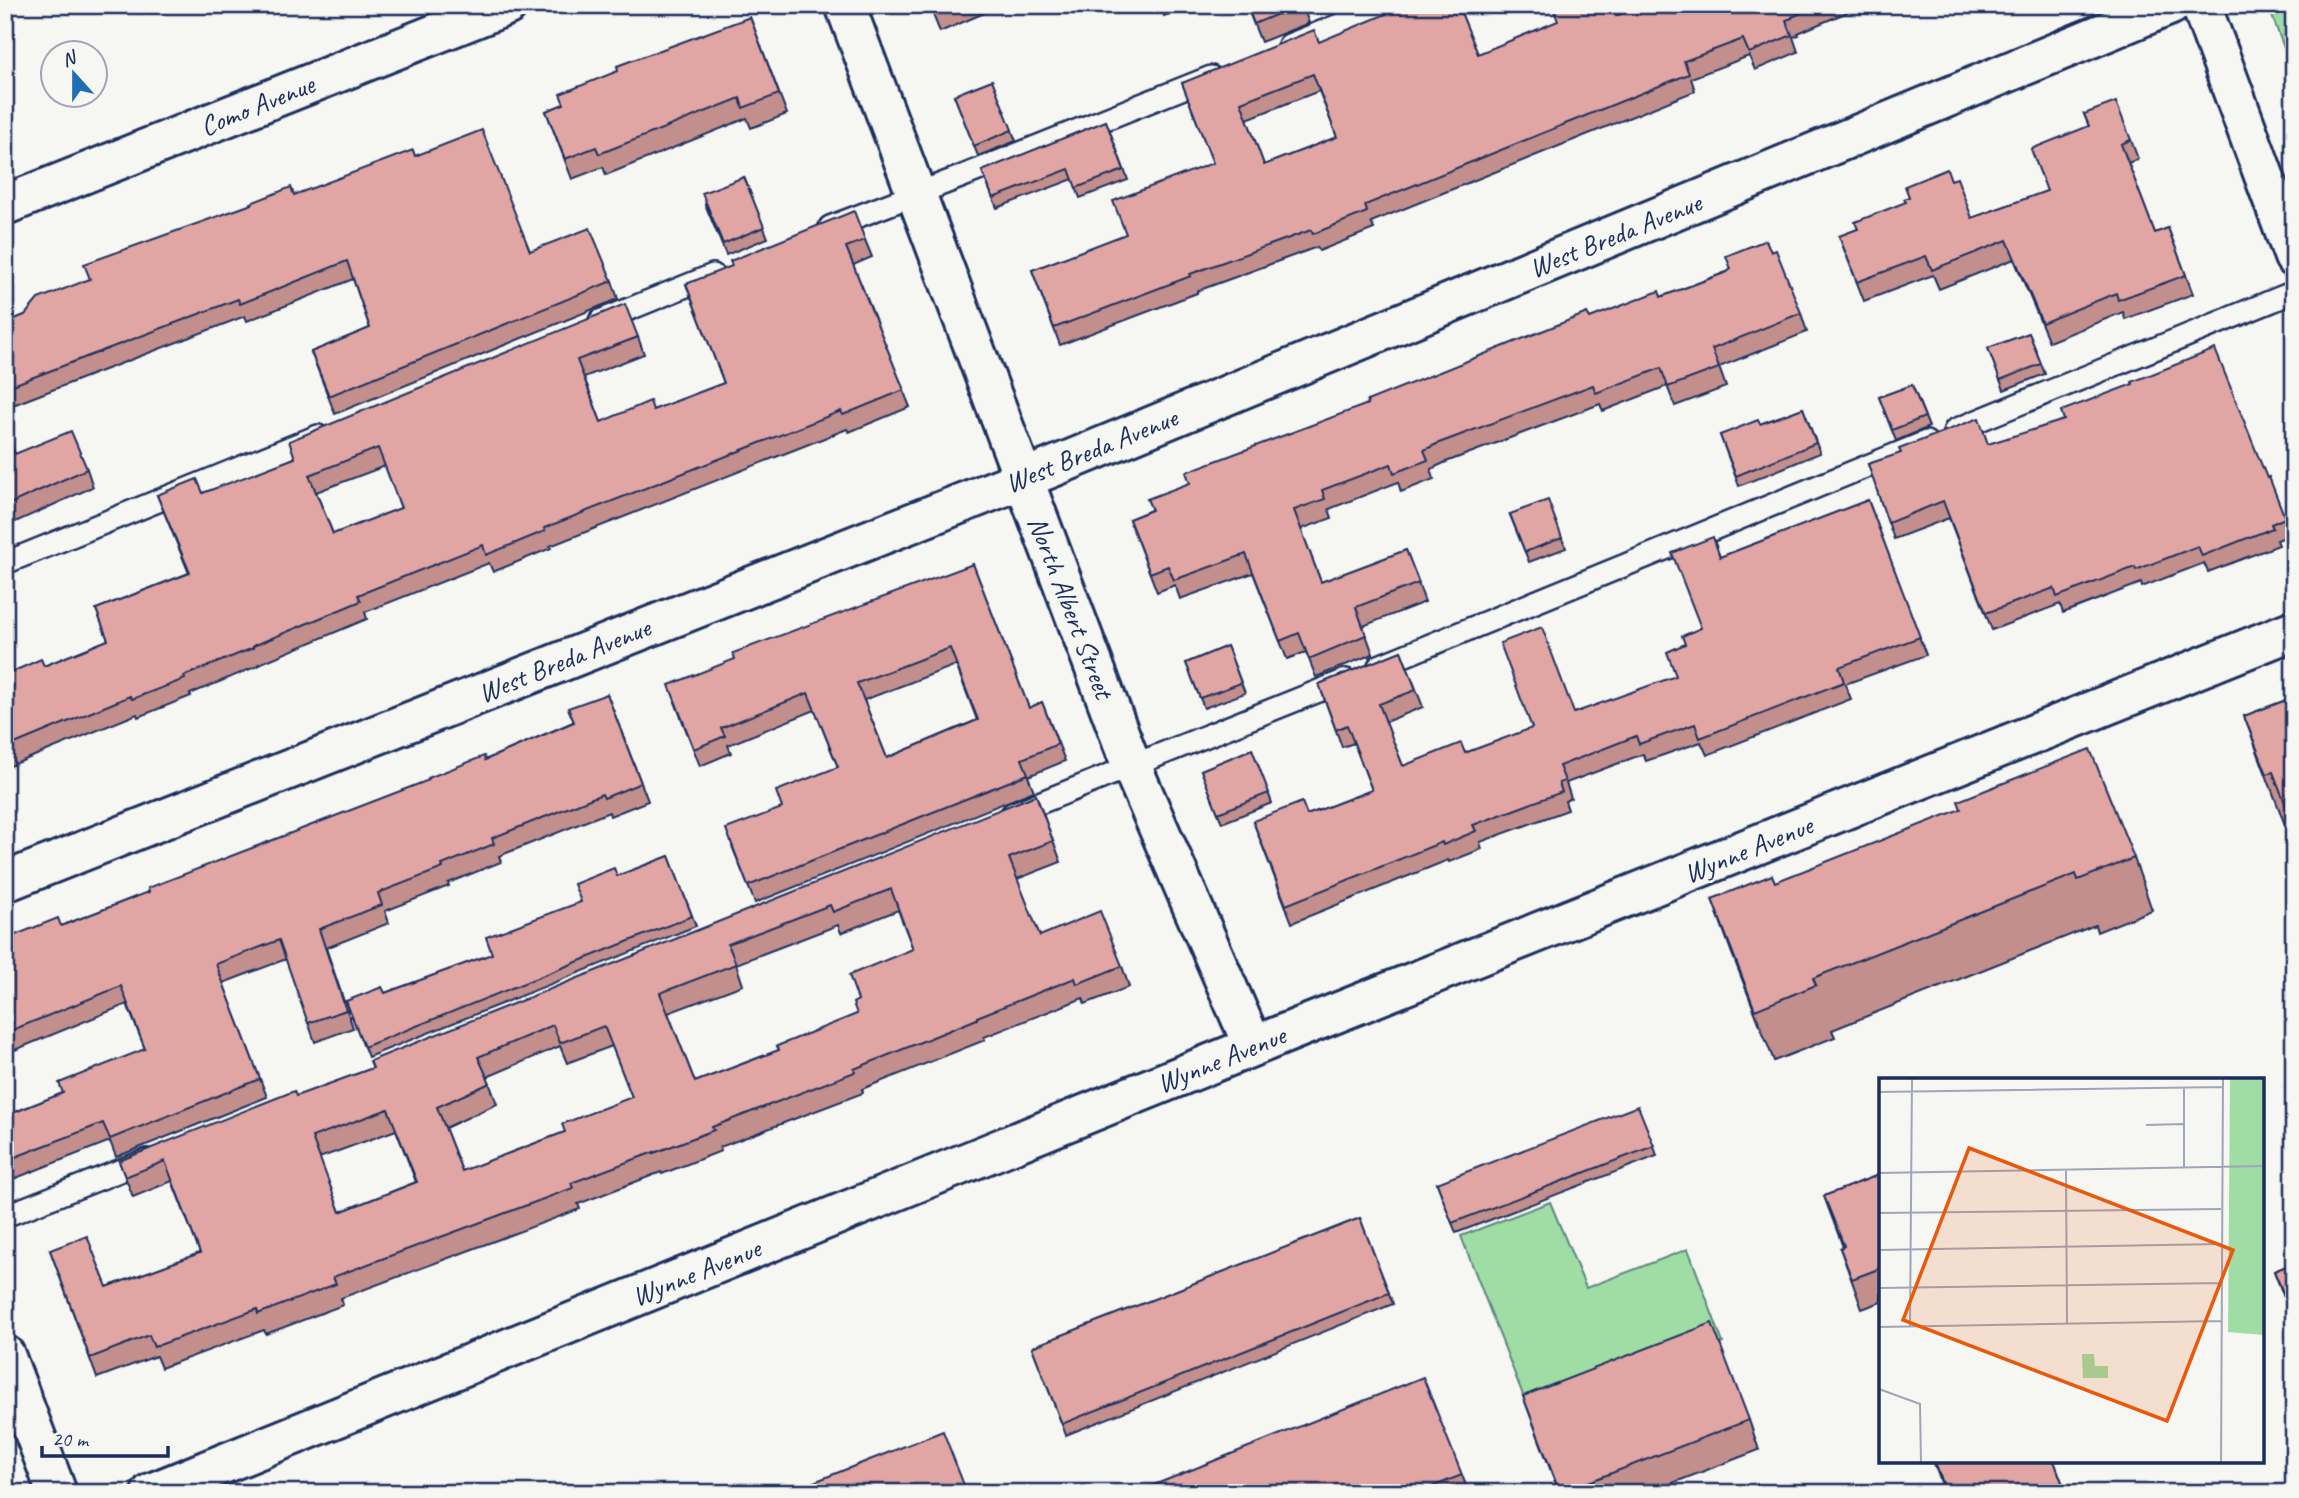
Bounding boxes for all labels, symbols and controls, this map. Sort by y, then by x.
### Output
north arrow [38,38,108,108]
text: N [58,45,81,72]
street label: Como Avenue [195,66,321,144]
street label: West Breda Avenue [1524,184,1708,285]
street label: West Breda Avenue [1000,399,1184,500]
street label: North Albert Street [1020,511,1123,705]
street label: West Breda Avenue [473,609,657,710]
street label: Wynne Avenue [1679,807,1819,891]
street label: Wynne Avenue [1152,1017,1292,1101]
inset map [1879,1078,2264,1463]
street label: Wynne Avenue [627,1230,767,1314]
scale bar [42,1414,168,1458]
text: 20 m [52,1426,90,1452]

